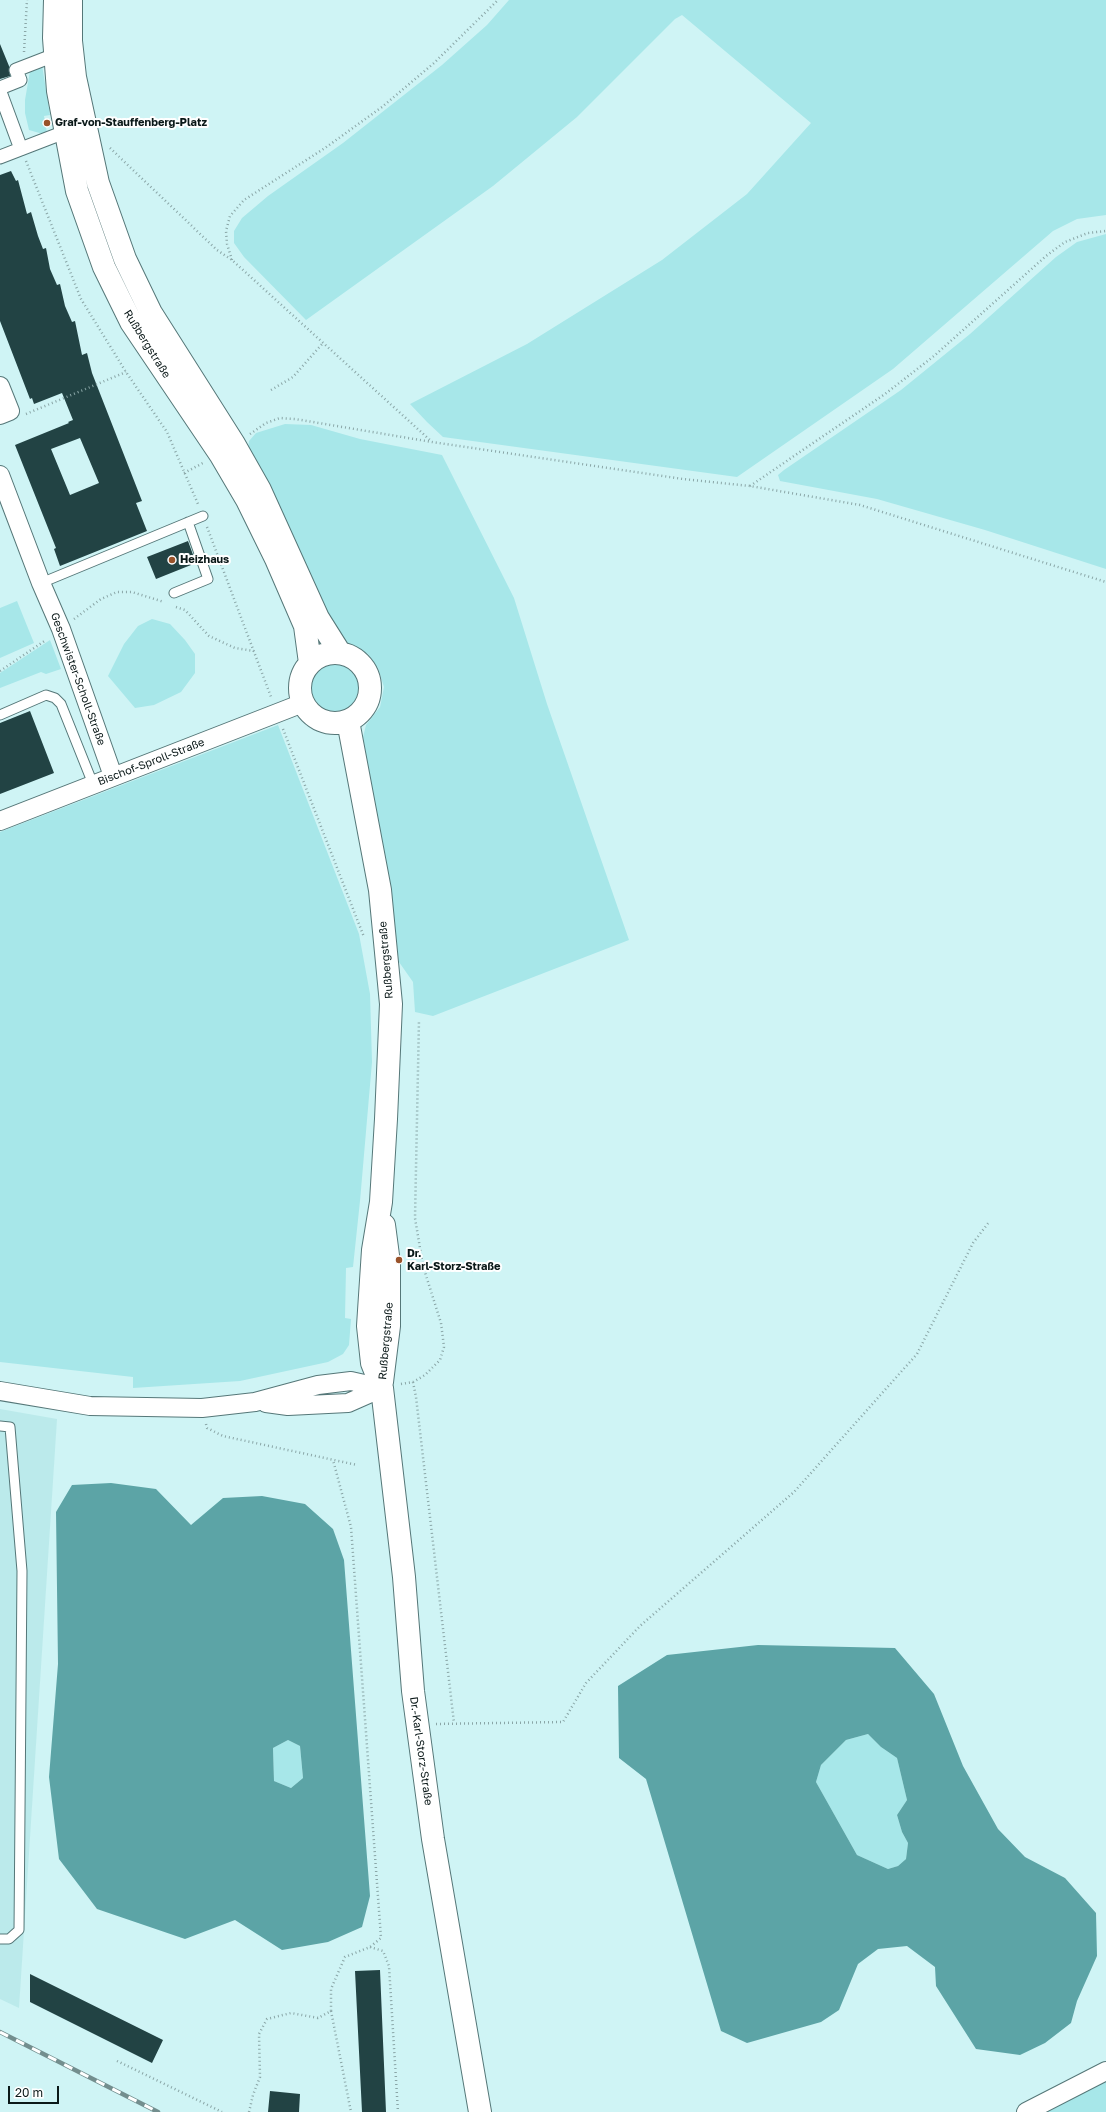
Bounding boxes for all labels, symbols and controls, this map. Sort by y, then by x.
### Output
place label: Graf-von-Stauffenberg-Platz [55,116,207,130]
marker: Graf-von-Stauffenberg-Platz [42,118,52,128]
street label: Rußbergstraße [121,308,173,380]
place label: Heizhaus [180,553,229,567]
marker: Heizhaus [167,555,177,565]
street label: Geschwister-Scholl-Straße [48,611,108,747]
street label: Bischof-Sproll-Straße [96,736,206,788]
street label: Rußbergstraße [376,921,396,999]
place label: Dr. Karl-Storz-Straße [407,1247,500,1273]
marker: Dr. Karl-Storz-Straße [394,1255,404,1265]
street label: Rußbergstraße [376,1302,396,1380]
street label: Dr.-Karl-Storz-Straße [407,1696,435,1806]
scale bar [10,2078,61,2104]
text: 20 m [15,2085,43,2100]

